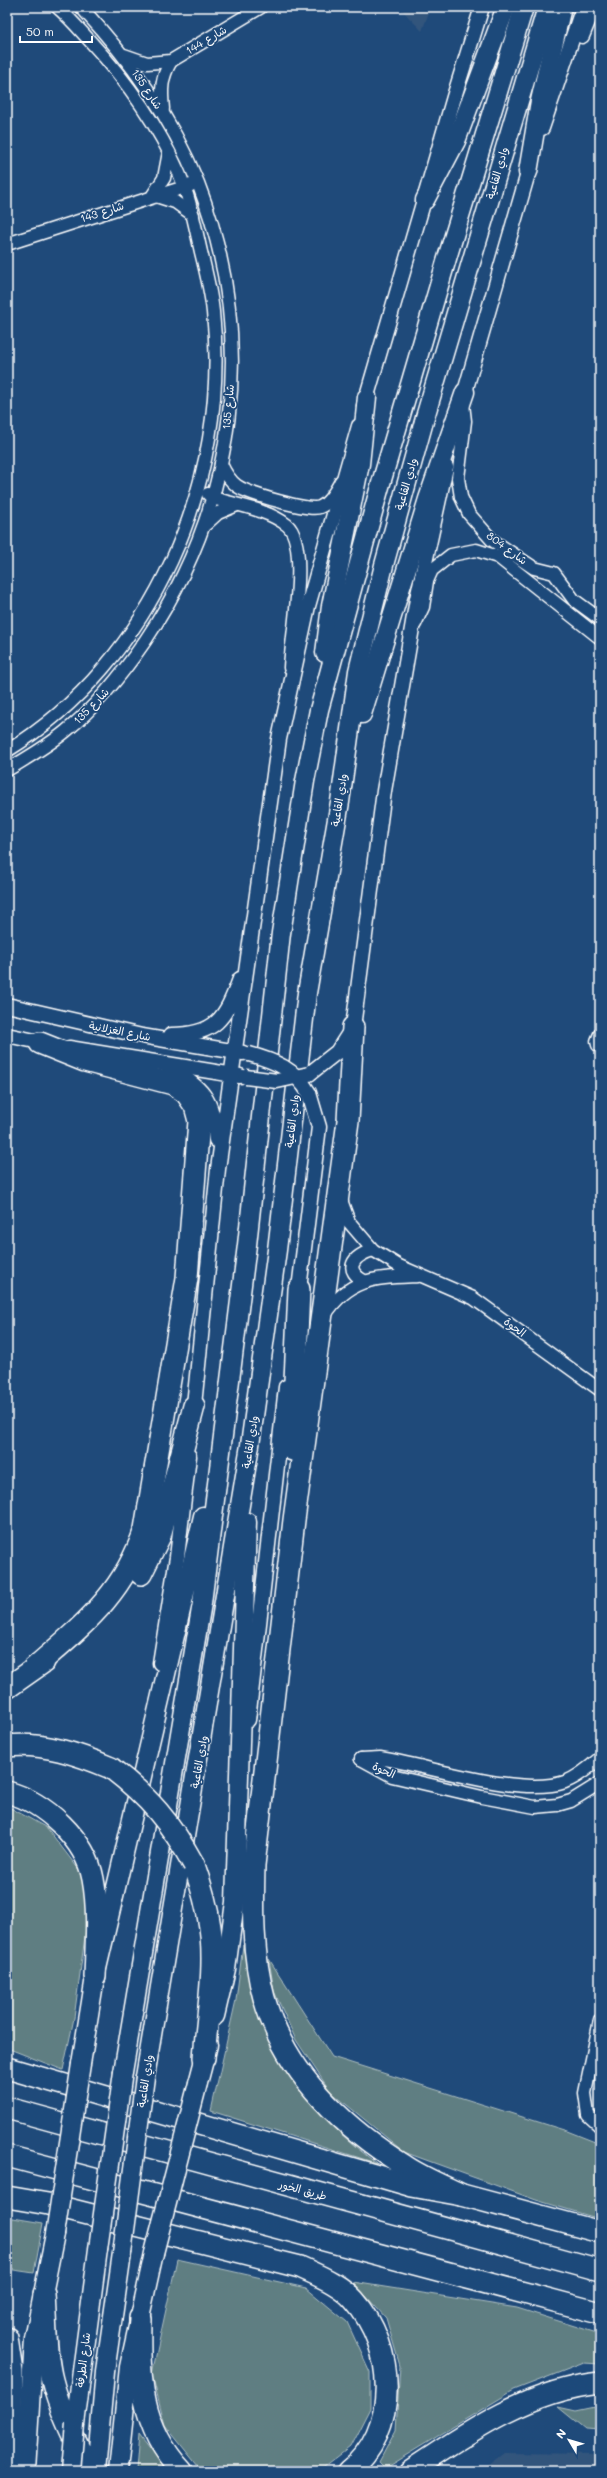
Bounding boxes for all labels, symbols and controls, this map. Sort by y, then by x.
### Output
scale bar [20,18,92,44]
street label: شارع 144 [183,22,230,59]
text: 50 m [26,23,54,39]
street label: شارع 135 [127,66,166,113]
street label: وادي القاعية [482,145,513,201]
street label: شارع 143 [78,197,126,228]
street label: شارع 135 [218,384,239,430]
street label: وادي القاعية [391,456,422,512]
street label: شارع 804 [483,528,531,569]
street label: شارع 135 [70,684,113,728]
street label: وادي القاعية [327,772,352,828]
street label: شارع الغزلانية [88,1017,152,1046]
street label: وادي القاعية [281,1093,304,1149]
street label: الحوة [501,1313,529,1340]
street label: وادي القاعية [238,1414,263,1470]
street label: وادي القاعية [186,1734,213,1790]
street label: الحوة [370,1758,398,1781]
street label: وادي القاعية [133,2053,158,2109]
street label: طريق الخور [277,2176,329,2203]
street label: شارع الطرفة [72,2332,95,2388]
north arrow [549,2420,589,2460]
text: N [552,2426,569,2441]

